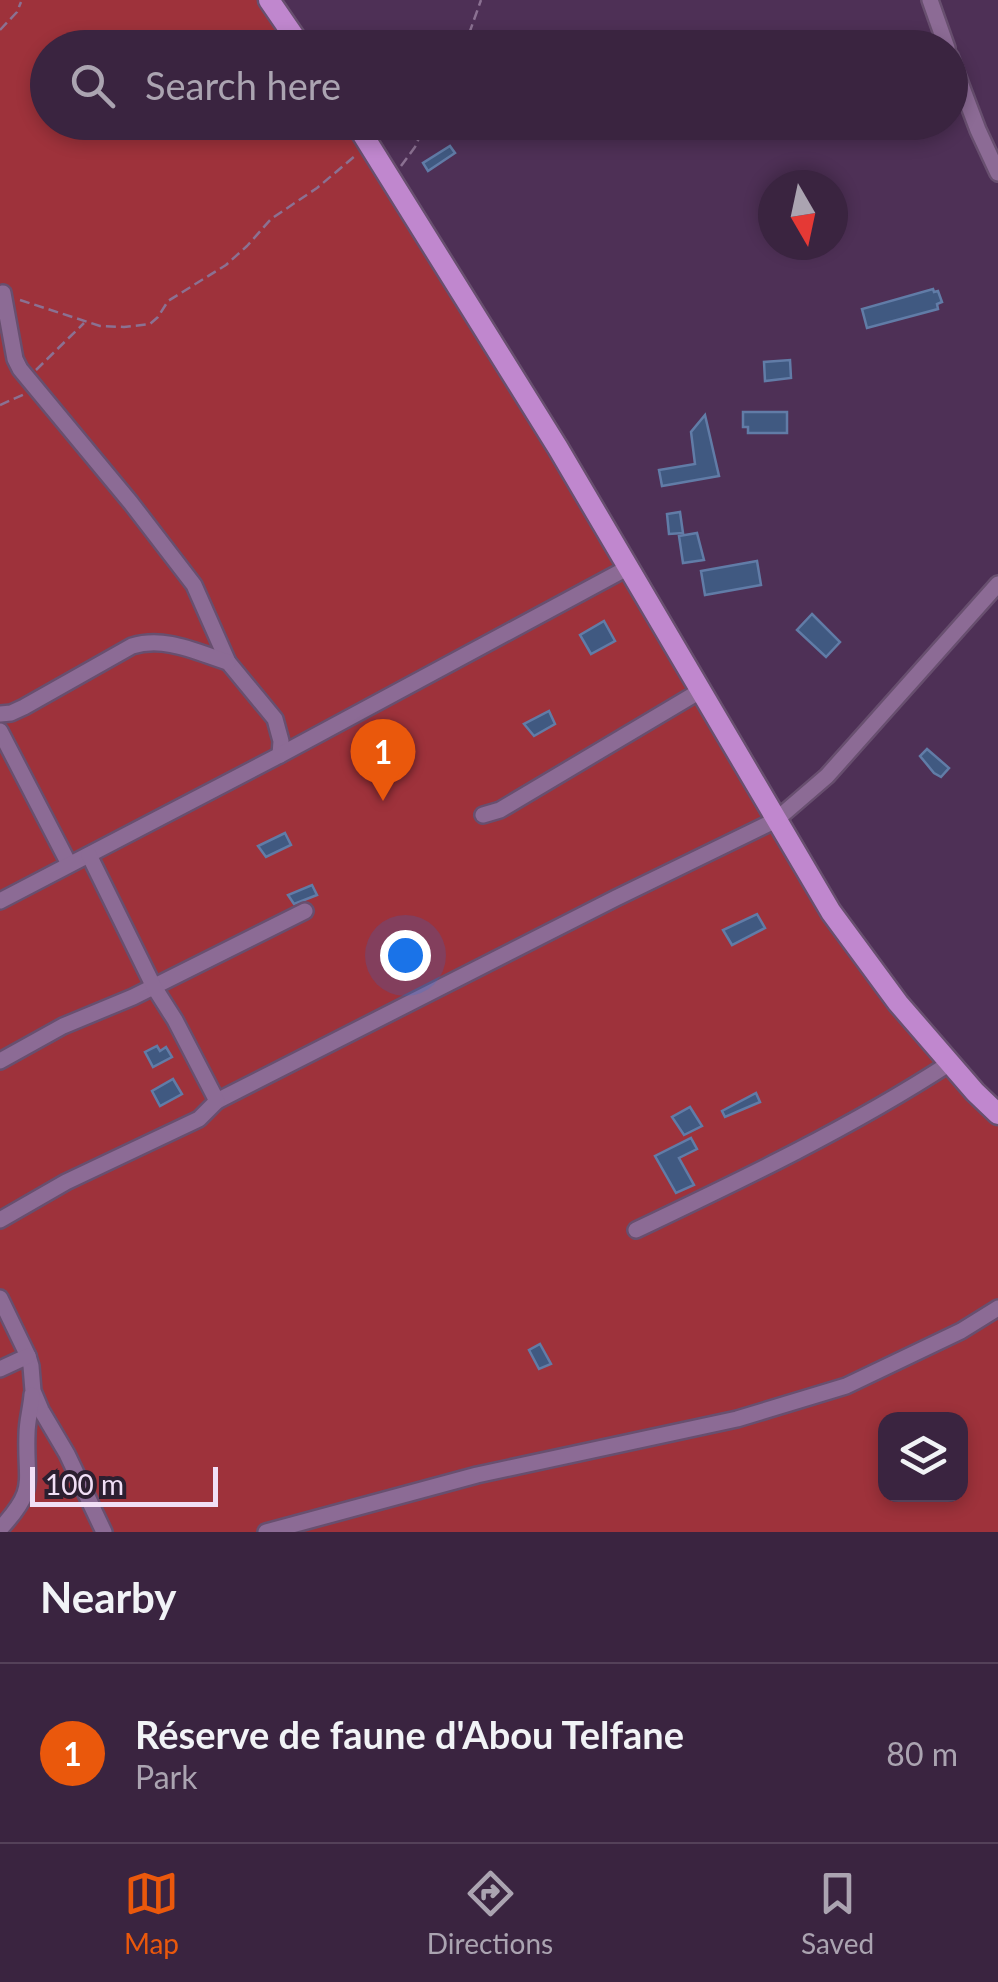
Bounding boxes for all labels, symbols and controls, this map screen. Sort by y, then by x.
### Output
search box [30,30,968,140]
icon: search [65,58,120,113]
text: Search here [145,62,341,108]
north arrow [758,170,848,260]
pin: 1 [350,718,416,801]
your location [380,930,431,981]
map controls [878,1412,968,1502]
button: layers [878,1412,968,1502]
scale bar [30,1462,218,1506]
text: 100 m [45,1467,124,1501]
text: Nearby [40,1572,177,1622]
text: Réserve de faune d'Abou Telfane [135,1711,684,1757]
text: 1 [63,1734,82,1773]
text: 80 m [886,1734,958,1773]
text: Park [135,1757,198,1796]
tab: Map [124,1866,179,1960]
tab: Directions [427,1866,553,1960]
tab: Saved [801,1866,874,1960]

